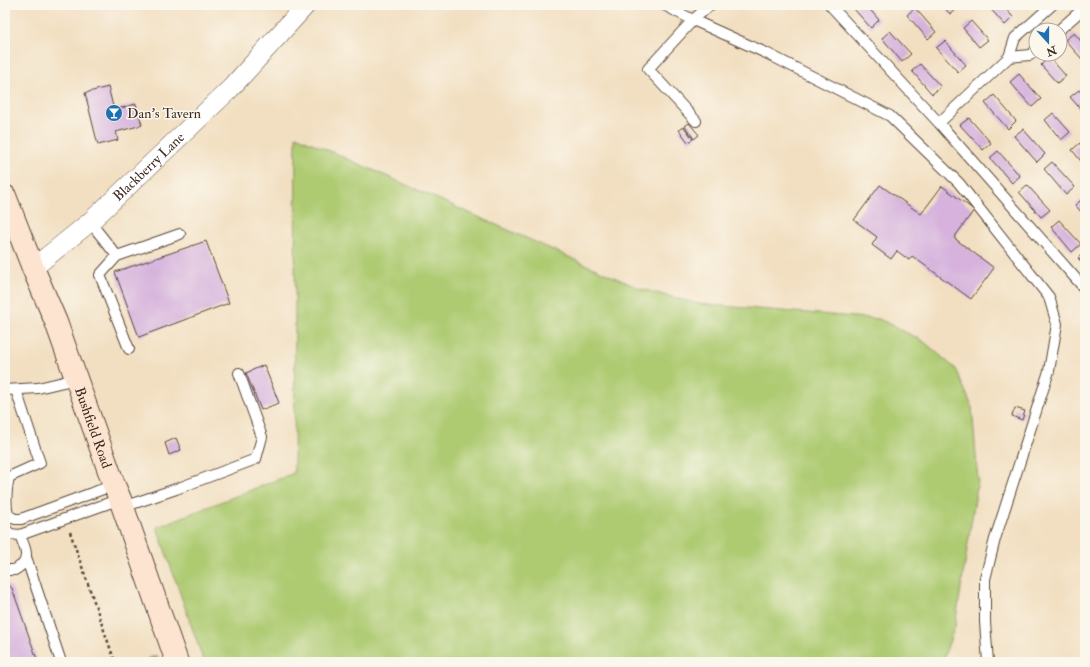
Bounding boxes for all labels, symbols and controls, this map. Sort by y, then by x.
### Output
north arrow [1028,22,1068,62]
text: N [1043,43,1059,59]
bar icon: Dan's Tavern [104,103,124,123]
place label: Dan's Tavern [127,105,201,122]
street label: Blackberry Lane [110,129,188,205]
street label: Bushfield Road [71,385,115,471]

